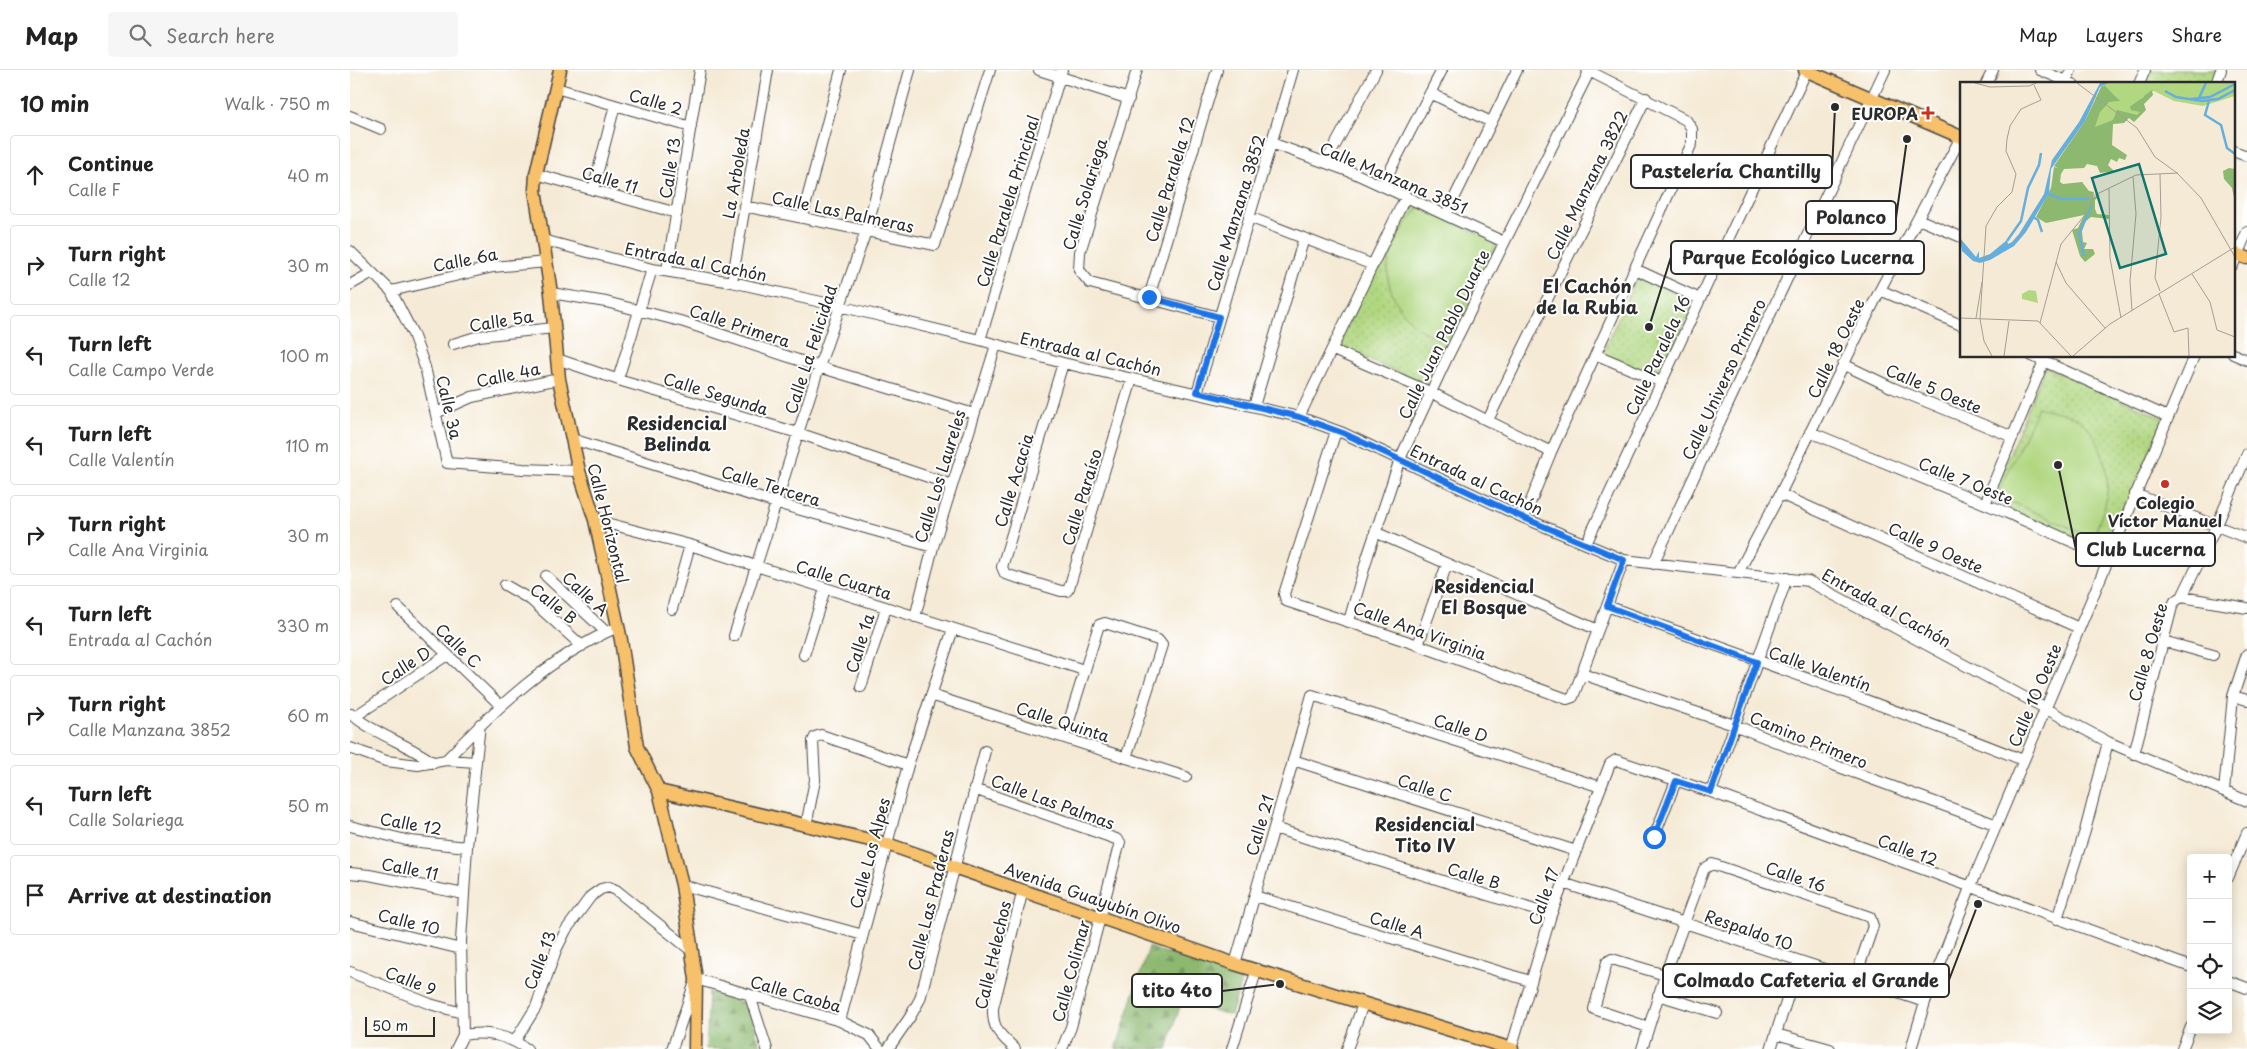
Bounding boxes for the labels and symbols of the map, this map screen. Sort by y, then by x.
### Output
street label: Calle 2 [626,82,686,120]
inset map [1960,82,2234,358]
place label: EUROPA [1851,101,1918,125]
street label: Calle Manzana 3822 [1539,106,1633,264]
marker: EUROPA [1922,107,1934,119]
street label: Calle Paralela Principal [969,112,1045,290]
street label: Calle Paralela 12 [1138,113,1200,245]
street label: La Arboleda [715,125,755,220]
street label: Calle Manzana 3852 [1200,132,1270,294]
street label: Calle Solariega [1056,135,1112,253]
street label: Calle Manzana 3851 [1316,135,1472,219]
street label: Calle 13 [652,136,686,200]
callout: Pastelería Chantilly [1631,155,1832,188]
text: Pastelería Chantilly [1641,157,1821,184]
street label: Calle 11 [579,160,641,198]
street label: Calle Las Palmeras [770,184,916,238]
callout: Polanco [1806,201,1896,234]
text: Polanco [1816,203,1887,230]
street label: Entrada al Cachón [623,235,769,287]
street label: Calle 6a [431,241,499,277]
callout: Parque Ecológico Lucerna [1671,241,1924,274]
text: Parque Ecológico Lucerna [1682,243,1915,270]
street label: Calle Juan Pablo Duarte [1391,245,1495,423]
district label: El Cachón de la Rubia [1536,272,1639,320]
street label: Calle La Felicidad [778,281,842,417]
route end [1138,286,1161,309]
street label: Calle Paralela 16 [1619,291,1695,419]
street label: Calle Universo Primero [1675,294,1771,464]
street label: Calle 18 Oeste [1800,294,1870,402]
street label: Calle Primera [686,297,794,353]
street label: Calle 5a [467,303,535,337]
street label: Entrada al Cachón [1018,325,1164,381]
street label: Calle 4a [474,356,542,392]
street label: Calle 5 Oeste [1882,357,1986,419]
street label: Calle Segunda [660,366,772,420]
street label: Calle 3a [431,373,469,441]
street label: Calle Los Laureles [907,406,971,546]
district label: Residencial Belinda [627,409,727,457]
street label: Calle Acacia [987,430,1039,530]
street label: Entrada al Cachón [1407,438,1547,520]
street label: Calle Paraíso [1055,446,1107,548]
street label: Calle 7 Oeste [1915,450,2017,510]
street label: Calle Tercera [718,459,824,512]
street label: Calle Horizontal [582,460,636,586]
marker: Colegio Víctor Manuel [2159,478,2171,490]
place label: Colegio Víctor Manuel [2108,490,2222,532]
street label: Calle 9 Oeste [1885,515,1987,579]
callout: Club Lucerna [2076,533,2215,566]
text: Club Lucerna [2086,535,2206,562]
street label: Calle Cuarta [793,553,895,605]
street label: Entrada al Cachón [1818,562,1956,652]
street label: Calle A [557,565,615,621]
district label: Residencial El Bosque [1434,572,1534,620]
street label: Calle B [525,577,583,629]
street label: Calle Ana Virginia [1350,595,1490,665]
street label: Calle 8 Oeste [2121,600,2173,704]
street label: Calle 1a [839,610,879,676]
street label: Calle C [431,617,487,673]
street label: Calle D [375,639,435,691]
street label: Calle Valentín [1766,639,1874,697]
street label: Calle 10 Oeste [2001,639,2067,751]
street label: Calle Quinta [1013,695,1113,747]
street label: Camino Primero [1746,704,1872,774]
street label: Calle D [1431,707,1491,747]
street label: Calle Las Palmas [988,767,1118,835]
street label: Calle C [1395,767,1455,807]
street label: Calle 21 [1239,792,1279,858]
street label: Calle Los Alpes [843,795,895,911]
street label: Calle 12 [378,806,444,840]
district label: Residencial Tito IV [1375,810,1475,858]
route start [1643,826,1666,849]
street label: Calle Las Praderas [901,827,959,973]
street label: Calle 12 [1875,827,1941,871]
street label: Calle 11 [380,851,440,885]
street label: Calle 16 [1763,854,1829,898]
street label: Avenida Guayubín Olivo [1001,855,1185,939]
street label: Calle B [1445,856,1503,894]
street label: Calle 17 [1522,863,1565,928]
street label: Calle Helechos [968,898,1016,1012]
street label: Calle 10 [376,902,442,940]
street label: Respaldo 10 [1702,903,1796,955]
street label: Calle A [1367,904,1427,944]
street label: Calle Colimar [1045,917,1095,1025]
street label: Calle 13 [517,927,561,993]
street label: Calle 9 [382,959,440,1001]
callout: Colmado Cafeteria el Grande [1663,964,1949,997]
text: Colmado Cafeteria el Grande [1673,966,1939,993]
street label: Calle Caoba [748,969,844,1017]
callout: tito 4to [1132,974,1222,1007]
text: tito 4to [1142,976,1212,1003]
scale bar [365,1014,435,1037]

